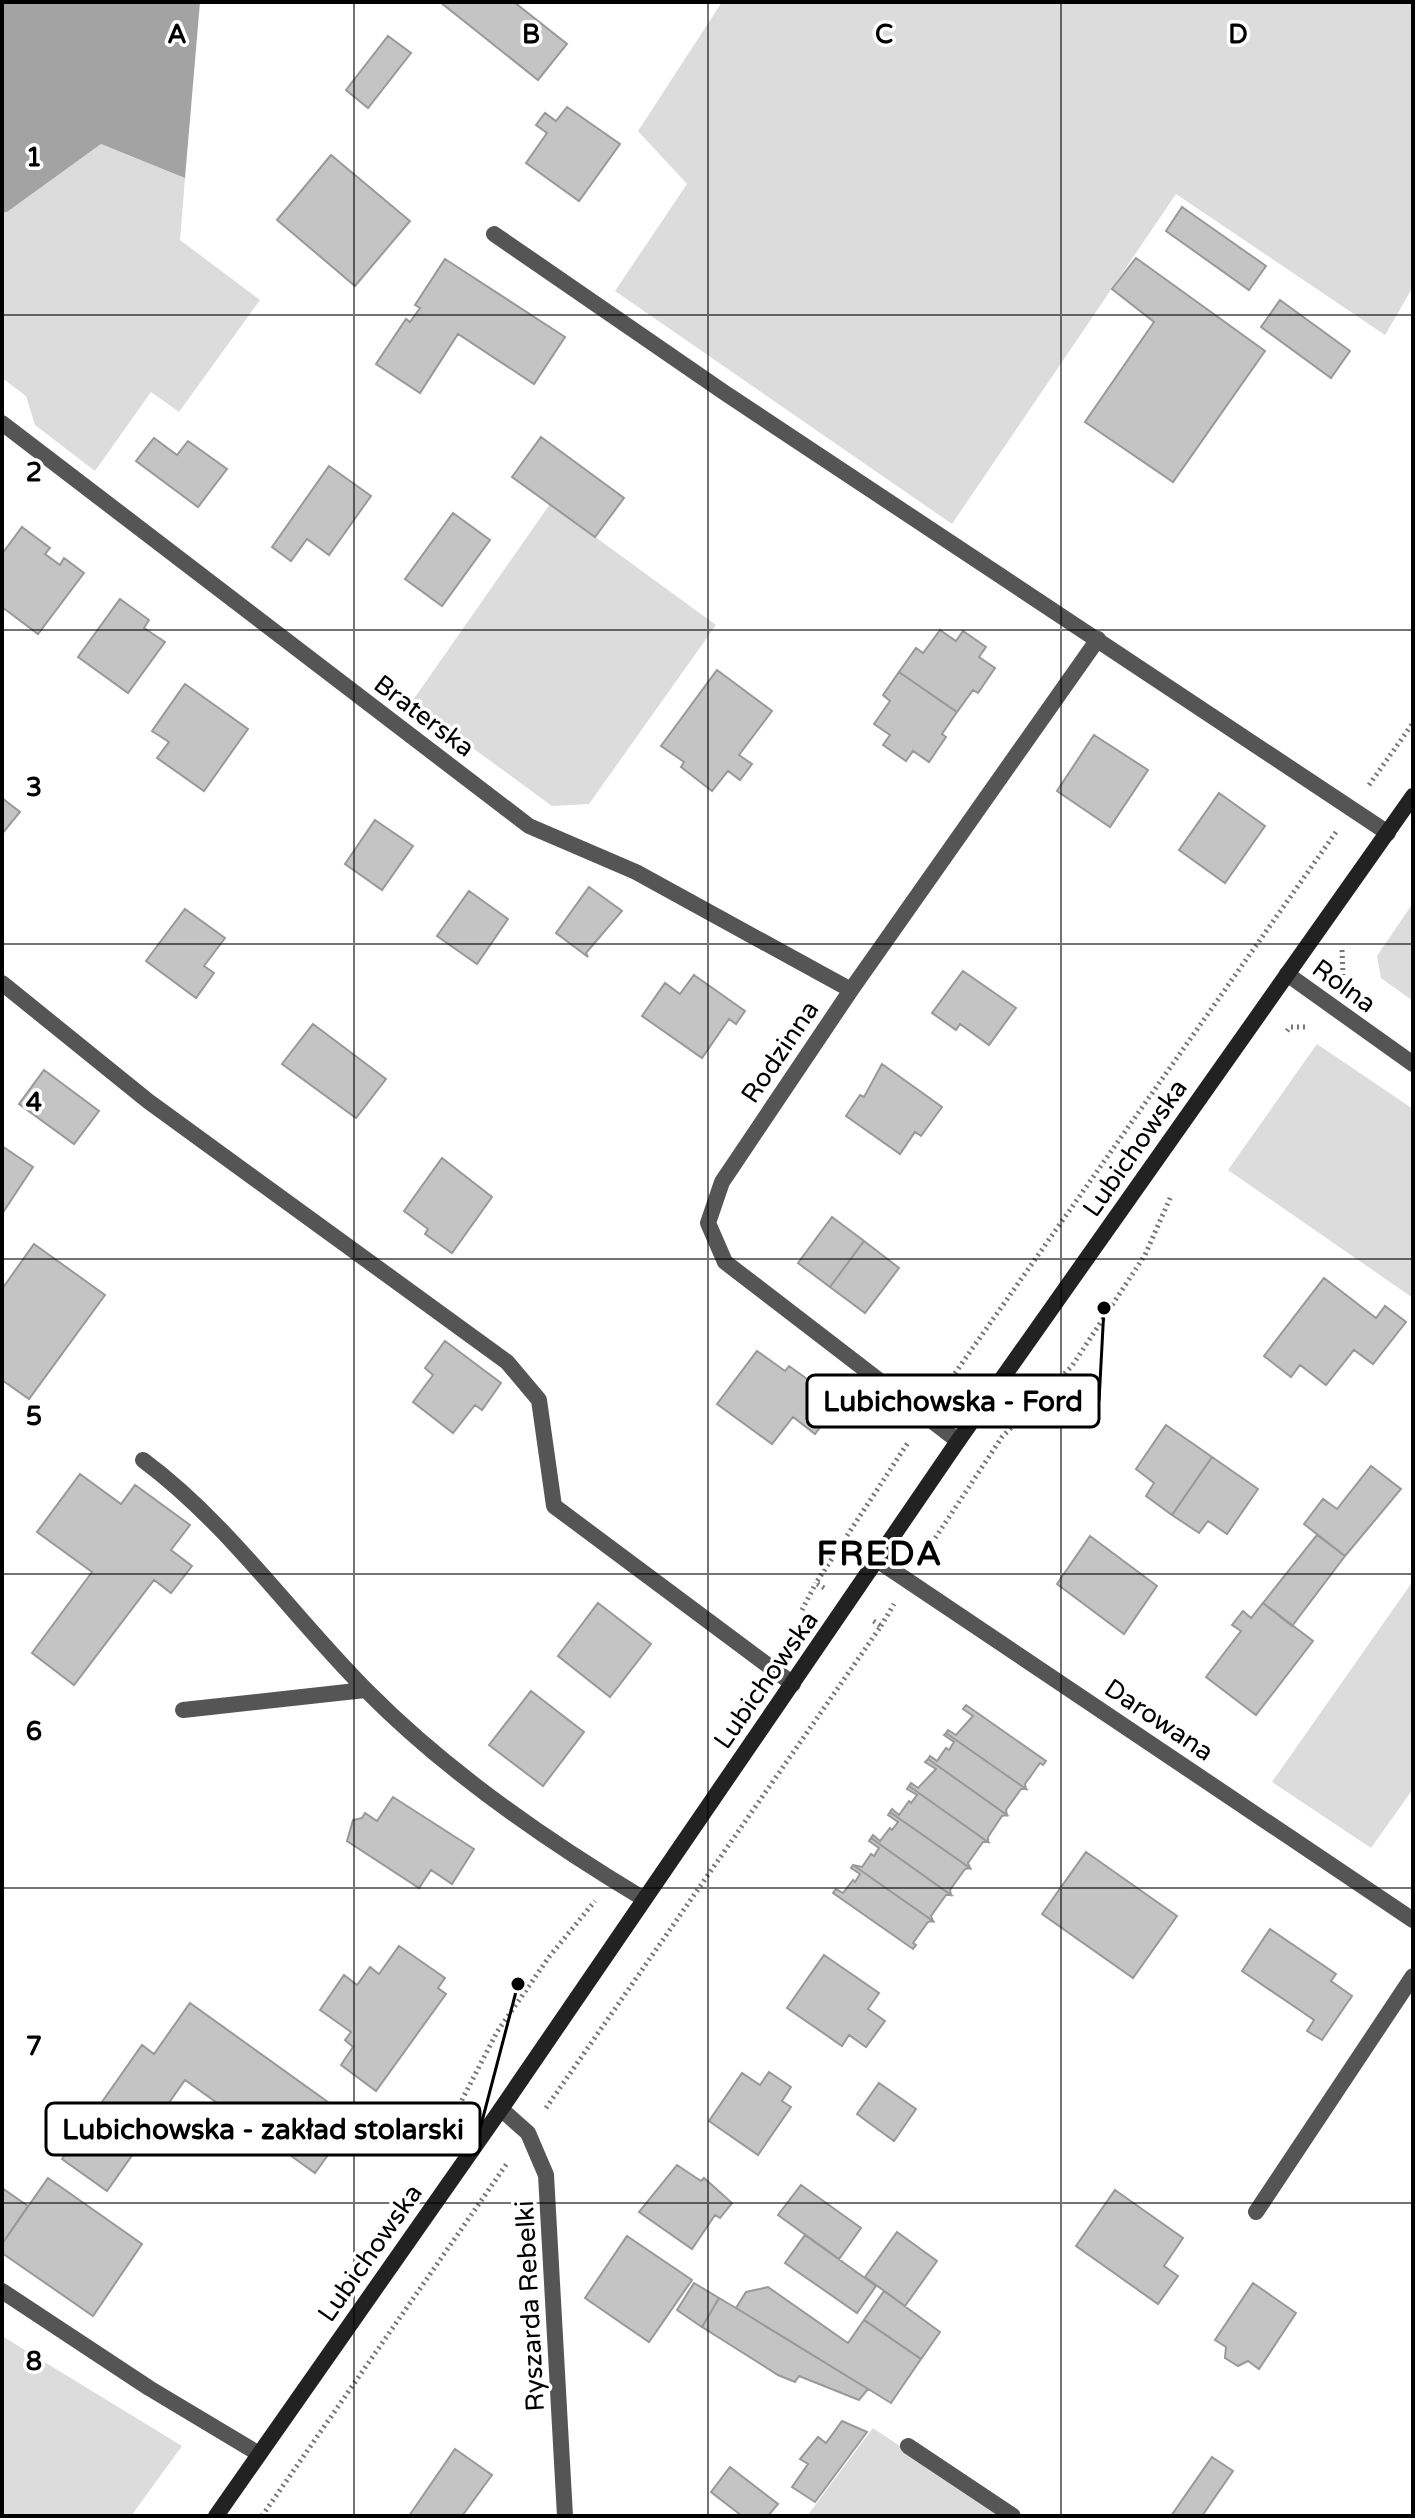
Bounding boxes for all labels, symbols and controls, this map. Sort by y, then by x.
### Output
text: A [167,19,187,50]
text: B [522,19,540,50]
text: C [875,19,893,50]
text: D [1228,19,1248,50]
text: 1 [26,142,42,173]
text: 2 [26,457,42,488]
street label: Braterska [368,668,480,764]
text: 3 [26,772,42,803]
street label: Rolna [1306,953,1382,1019]
street label: Rodzinna [735,995,825,1109]
street label: Lubichowska [1076,1073,1194,1223]
text: 4 [26,1087,42,1118]
callout: Lubichowska - Ford [807,1375,1099,1427]
text: Lubichowska - Ford [823,1385,1083,1419]
text: 5 [26,1401,42,1432]
district label: FREDA [817,1534,943,1575]
street label: Lubichowska [707,1605,825,1755]
street label: Darowana [1099,1672,1219,1768]
text: 6 [26,1716,42,1747]
text: 7 [26,2031,42,2062]
callout: Lubichowska - zakład stolarski [46,2103,480,2155]
text: Lubichowska - zakład stolarski [62,2113,464,2147]
street label: Lubichowska [311,2178,429,2328]
street label: Ryszarda Rebelki [509,2200,551,2412]
text: 8 [26,2346,42,2377]

